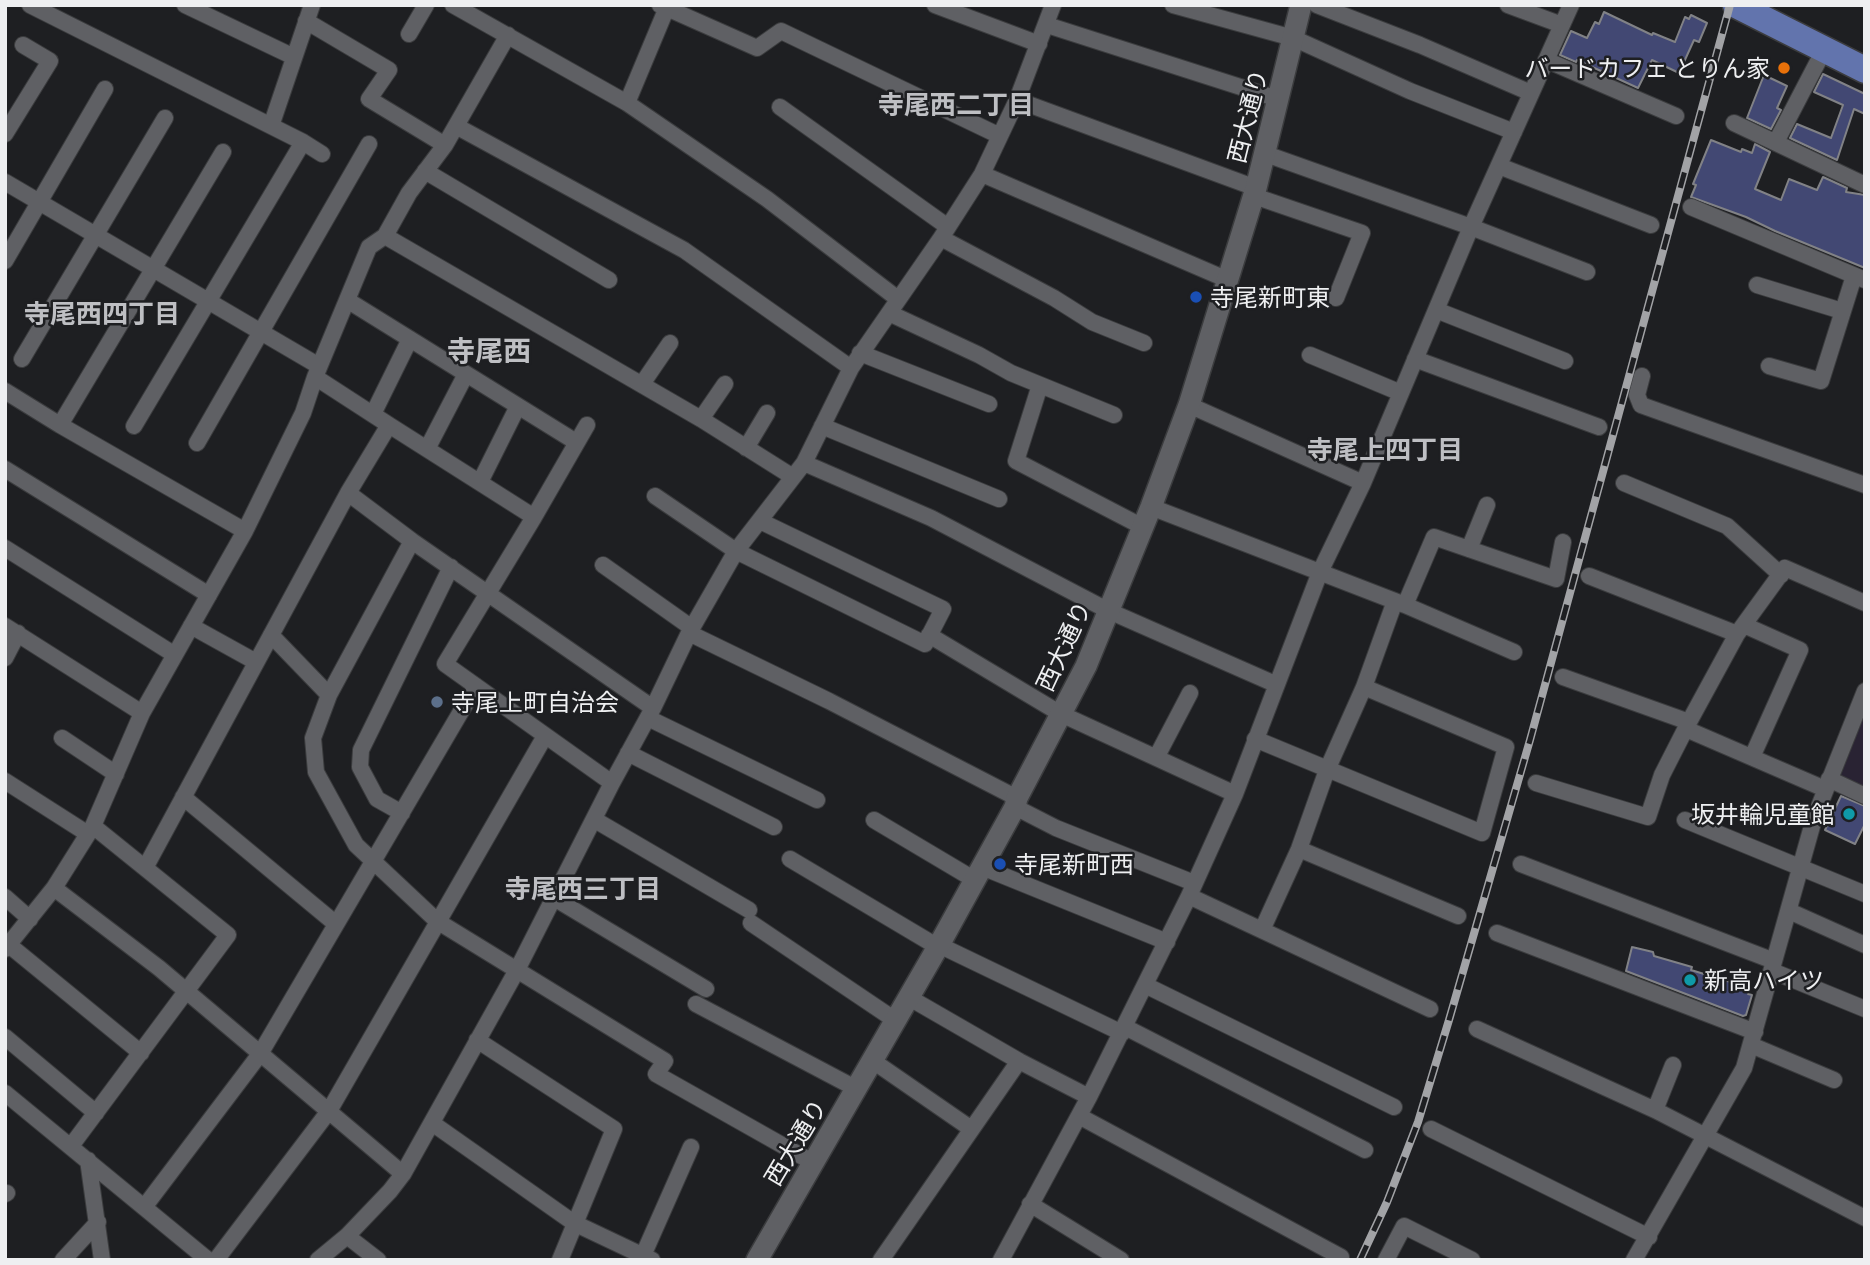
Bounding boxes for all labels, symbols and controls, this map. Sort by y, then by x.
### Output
place label: バードカフェ とりん家 [1525,54,1770,82]
marker: バードカフェ とりん家 [1776,60,1792,76]
street label: 西大通り [1221,66,1273,166]
district label: 寺尾西二丁目 [878,88,1034,120]
place label: 寺尾新町東 [1210,283,1330,311]
marker: 寺尾新町東 [1188,289,1204,305]
district label: 寺尾西四丁目 [24,297,180,329]
district label: 寺尾西 [447,333,531,367]
district label: 寺尾上四丁目 [1307,433,1463,465]
street label: 西大通り [1030,596,1096,696]
place label: 寺尾上町自治会 [451,688,619,716]
marker: 寺尾上町自治会 [429,694,445,710]
place label: 坂井輪児童館 [1691,800,1835,828]
marker: 坂井輪児童館 [1841,806,1857,822]
place label: 寺尾新町西 [1014,850,1134,878]
marker: 寺尾新町西 [992,856,1008,872]
district label: 寺尾西三丁目 [505,872,661,904]
place label: 新高ハイツ [1704,966,1824,994]
marker: 新高ハイツ [1682,972,1698,988]
street label: 西大通り [758,1093,832,1191]

